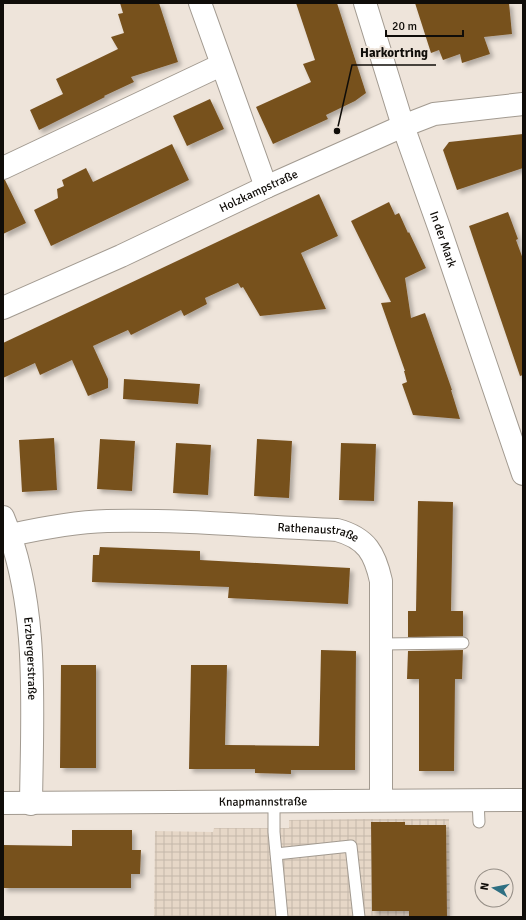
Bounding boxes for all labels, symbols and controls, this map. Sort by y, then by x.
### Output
scale bar [386,12,463,38]
text: 20 m [392,19,417,34]
callout: Harkortring [352,40,436,65]
text: Harkortring [360,45,428,61]
street label: Holzkampstraße [217,167,300,216]
street label: In der Mark [426,209,459,270]
street label: Rathenaustraße [277,520,362,546]
street label: Erzbergerstraße [20,616,39,700]
street label: Knapmannstraße [219,794,307,810]
north arrow [474,868,514,908]
text: N [478,881,492,891]

